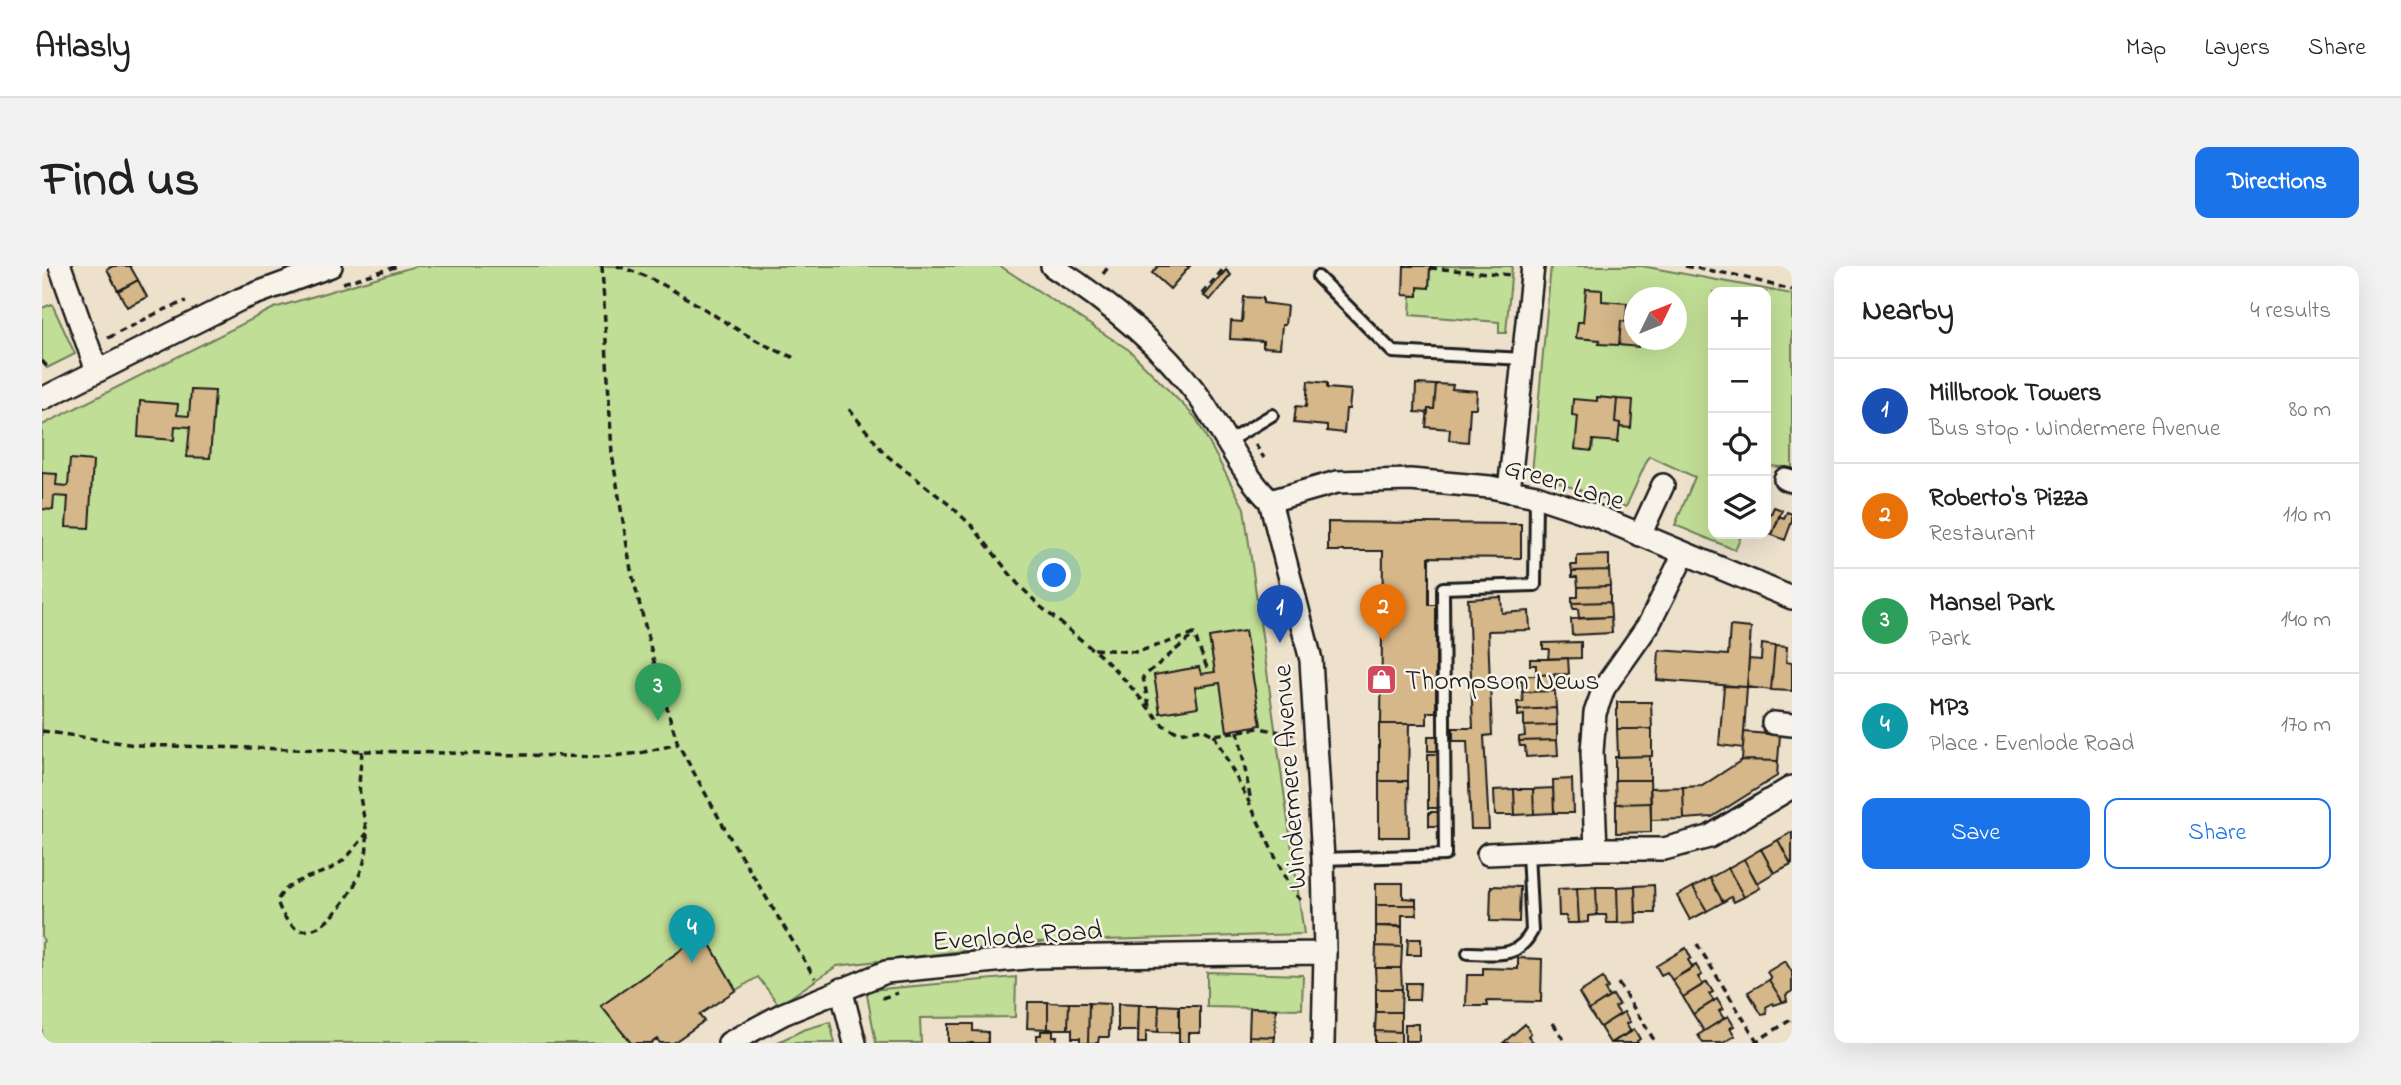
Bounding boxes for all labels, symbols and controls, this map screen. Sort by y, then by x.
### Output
text: Atlasly [35,24,130,72]
text: Map [2126,31,2166,66]
text: Layers [2204,31,2270,66]
text: Share [2308,31,2366,66]
text: Find us [42,146,199,218]
button: Directions [2195,147,2359,218]
north arrow [1624,287,1687,350]
map controls [1708,287,1771,539]
button: + [1708,287,1771,350]
text: Nearby [1862,290,1954,334]
text: 4 results [2250,295,2331,328]
button: − [1708,350,1771,413]
text: Millbrook Towers [1929,375,2102,413]
text: 1 [1881,394,1889,427]
text: 80 m [2289,394,2331,427]
button: locate [1708,413,1771,476]
text: Bus stop · Windermere Avenue [1929,413,2220,446]
street label: Green Lane [1499,448,1630,523]
button: layers [1708,476,1771,539]
text: Roberto's Pizza [1929,480,2088,518]
text: 2 [1879,499,1891,532]
text: 110 m [2283,499,2331,532]
text: Restaurant [1929,518,2036,551]
your location [1037,558,1071,592]
pin: 2 [1360,584,1406,642]
pin: 1 [1257,585,1303,643]
text: Mansel Park [1929,585,2054,623]
text: 3 [1880,604,1890,637]
text: 140 m [2281,604,2331,637]
text: Park [1929,623,1971,656]
shop icon: Thompson News [1365,662,1399,696]
place label: Thompson News [1405,662,1600,703]
pin: 3 [635,663,681,721]
street label: Windermere Avenue [1263,663,1320,890]
text: MP3 [1929,690,1969,728]
text: 4 [1880,709,1890,742]
text: 170 m [2281,709,2331,742]
text: Place · Evenlode Road [1929,728,2134,761]
button: Save [1862,798,2090,869]
button: Share [2104,798,2331,869]
pin: 4 [669,905,715,963]
street label: Evenlode Road [931,911,1104,964]

